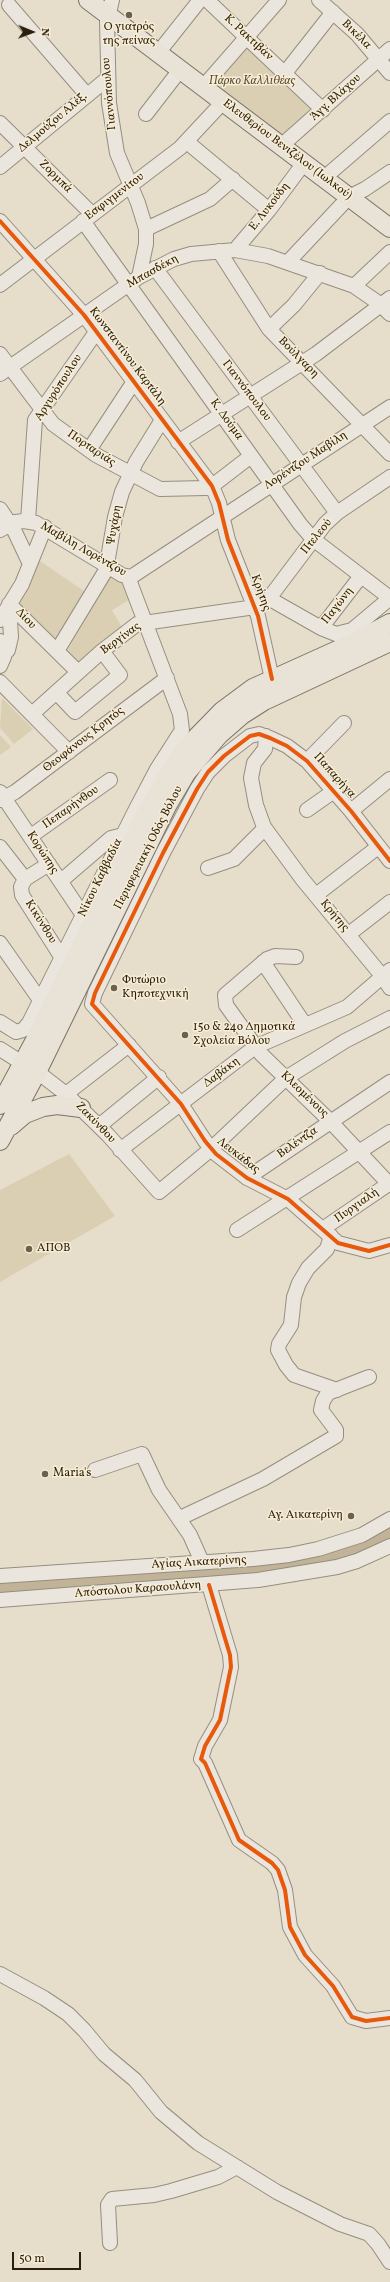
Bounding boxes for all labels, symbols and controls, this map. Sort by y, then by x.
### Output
marker: Ο γιατρός της πείνας [124,10,134,20]
north arrow [12,12,52,52]
street label: Κ. Ρακτιβάν [221,12,275,64]
street label: Βικέλα [338,17,374,53]
place label: Ο γιατρός της πείνας [103,21,155,49]
text: N [37,28,52,36]
street label: Γιαννόπουλου [100,57,120,131]
street label: Άγγ. Βλάχου [308,71,364,125]
park label: Πάρκο Καλλιθέας [209,75,295,89]
street label: Δελμούζου Αλέξ. [15,90,91,156]
street label: Ελευθερίου Βενιζέλου (Ιωλκού) [220,97,354,203]
street label: Ζορμπά [35,157,75,197]
street label: Εσφιγμενίτου [83,170,147,224]
street label: Ε. Λυκούδη [247,180,293,234]
street label: Μπασδέκη [125,252,181,292]
street label: Κωνσταντίνου Καρτάλη [85,305,169,409]
street label: Βούλγαρη [274,334,322,382]
street label: Αργυρόπουλου [32,352,86,424]
street label: Γιαννόπουλου [218,358,274,424]
street label: Κ. Δούμα [206,397,246,443]
street label: Πορταριάς [64,428,118,470]
street label: Λορέντζου Μαβίλη [262,429,350,493]
street label: Ψυχάρη [104,504,126,546]
street label: Πτελεού [298,516,336,558]
street label: Μαβίλη Λορέντζου [38,520,128,580]
street label: Κρήτης [247,573,273,613]
street label: Παγώνη [319,585,357,627]
street label: Δίου [12,605,38,633]
street label: Βεργίνας [98,620,144,658]
street label: Θεοφάνους Κρητός [41,704,127,776]
street label: Παπαρήγα [310,750,358,802]
street label: Πεπαρήνθου [40,783,102,833]
street label: Περιφερειακή Οδός Βόλου [112,784,186,912]
street label: Κορώπης [23,829,61,877]
street label: Νίκου Καββαδία [76,836,126,920]
street label: Κικύνθου [21,897,59,947]
street label: Κρήτης [316,897,352,935]
place label: Φυτώριο Κηποτεχνική [122,974,189,1002]
marker: Φυτώριο Κηποτεχνική [109,983,119,993]
place label: 15ο & 24ο Δημοτικά Σχολεία Βόλου [193,1021,295,1049]
marker: 15ο & 24ο Δημοτικά Σχολεία Βόλου [180,1030,190,1040]
street label: Δαβάκη [201,1055,243,1091]
street label: Κλεομένους [277,1069,331,1121]
street label: Ζακύνθου [72,1099,118,1147]
street label: Βελέντζα [275,1124,321,1162]
street label: Λευκάδας [214,1135,262,1177]
street label: Πυργιαλή [332,1185,382,1227]
place label: ΑΠΟΒ [37,1242,71,1256]
marker: ΑΠΟΒ [24,1244,34,1254]
place label: Maria's [53,1467,91,1481]
marker: Maria's [40,1469,50,1479]
place label: Αγ. Αικατερίνη [268,1509,343,1523]
marker: Αγ. Αικατερίνη [346,1511,356,1521]
street label: Αγίας Αικατερίνης [151,1553,247,1573]
street label: Απόστολου Καραουλάνη [74,1578,202,1602]
scale bar [14,2244,83,2270]
text: 50 m [19,2251,45,2267]

